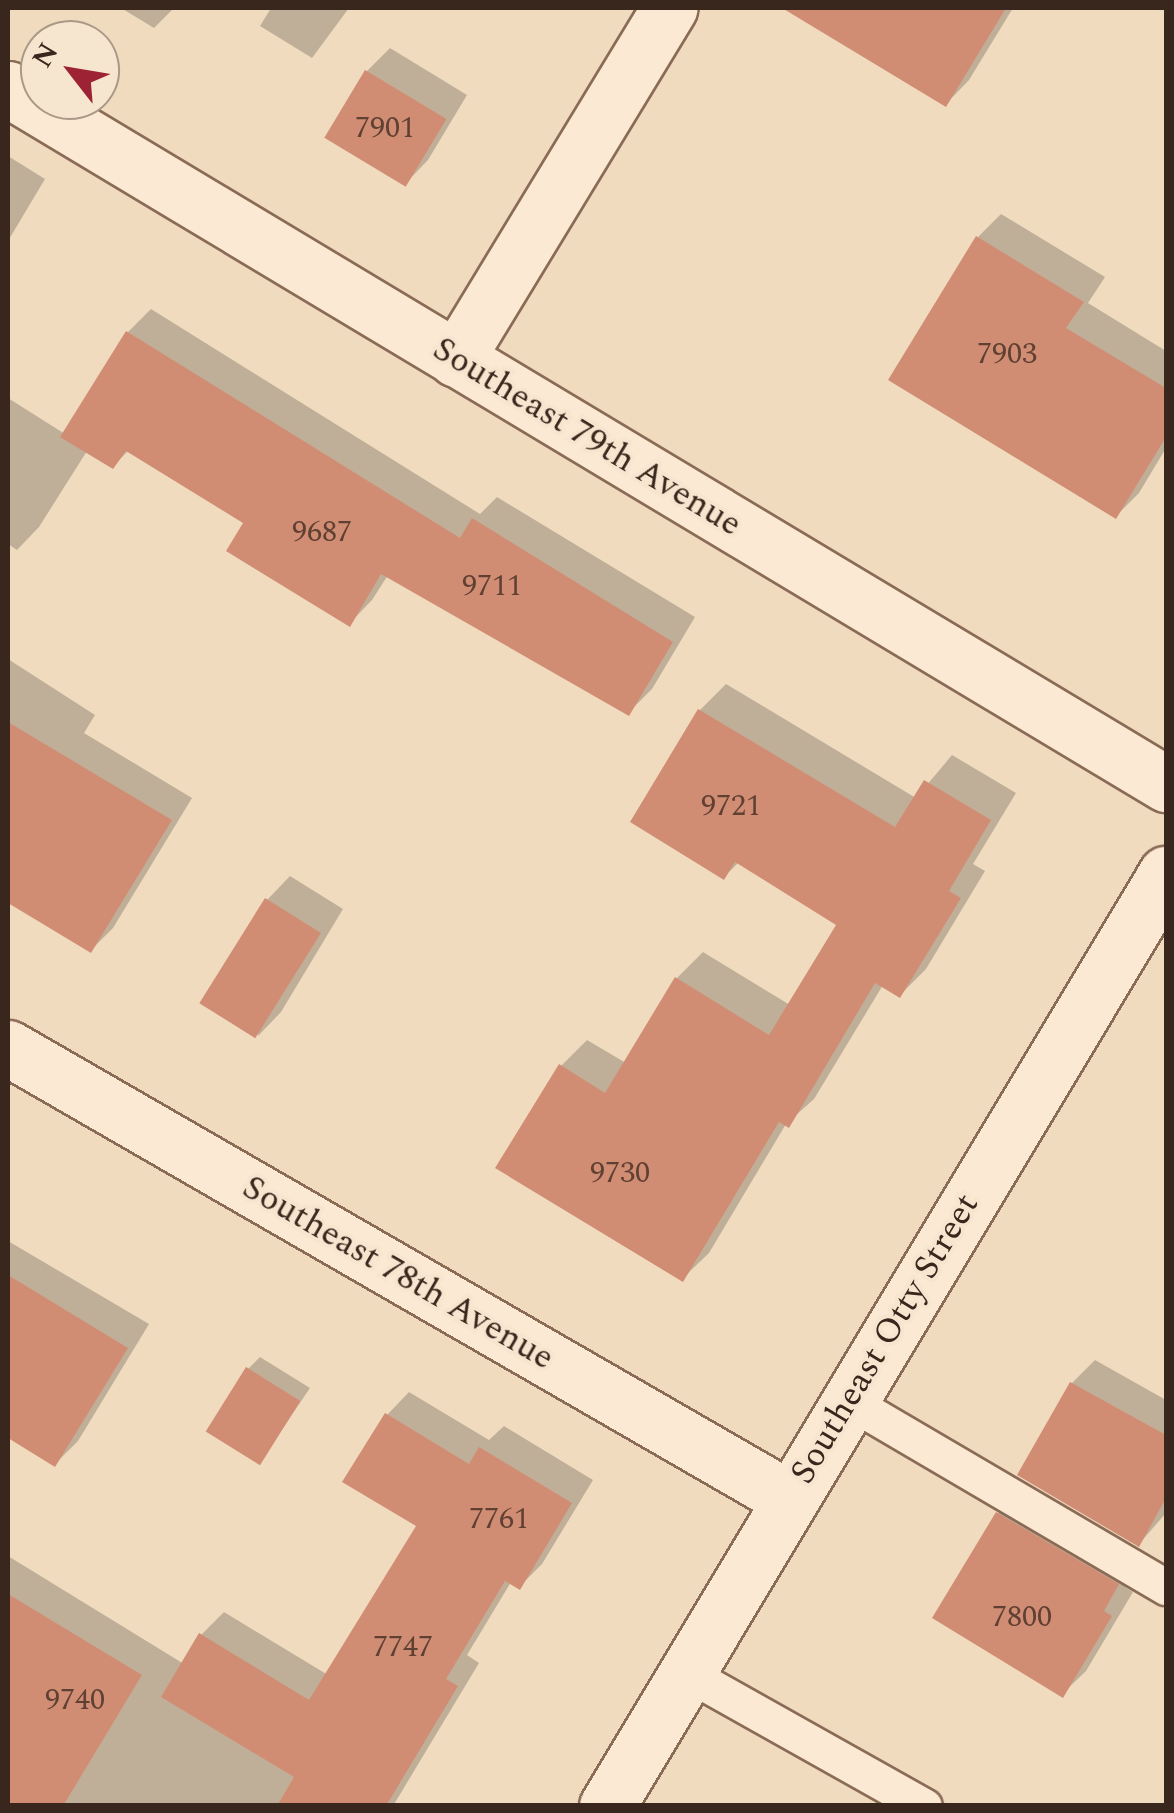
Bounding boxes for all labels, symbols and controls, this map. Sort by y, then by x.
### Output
north arrow [20,20,120,120]
text: N [21,34,70,76]
house number: 7901 [355,110,415,146]
street label: Southeast 79th Avenue [425,328,749,546]
house number: 7903 [977,336,1037,372]
house number: 9687 [292,514,352,550]
house number: 9711 [462,568,522,604]
house number: 9721 [701,788,761,824]
house number: 9730 [590,1155,650,1191]
street label: Southeast 78th Avenue [235,1167,561,1379]
street label: Southeast Otty Street [782,1186,988,1492]
house number: 7761 [469,1501,529,1537]
house number: 7800 [992,1599,1052,1635]
house number: 7747 [373,1629,433,1665]
house number: 9740 [45,1682,105,1718]

